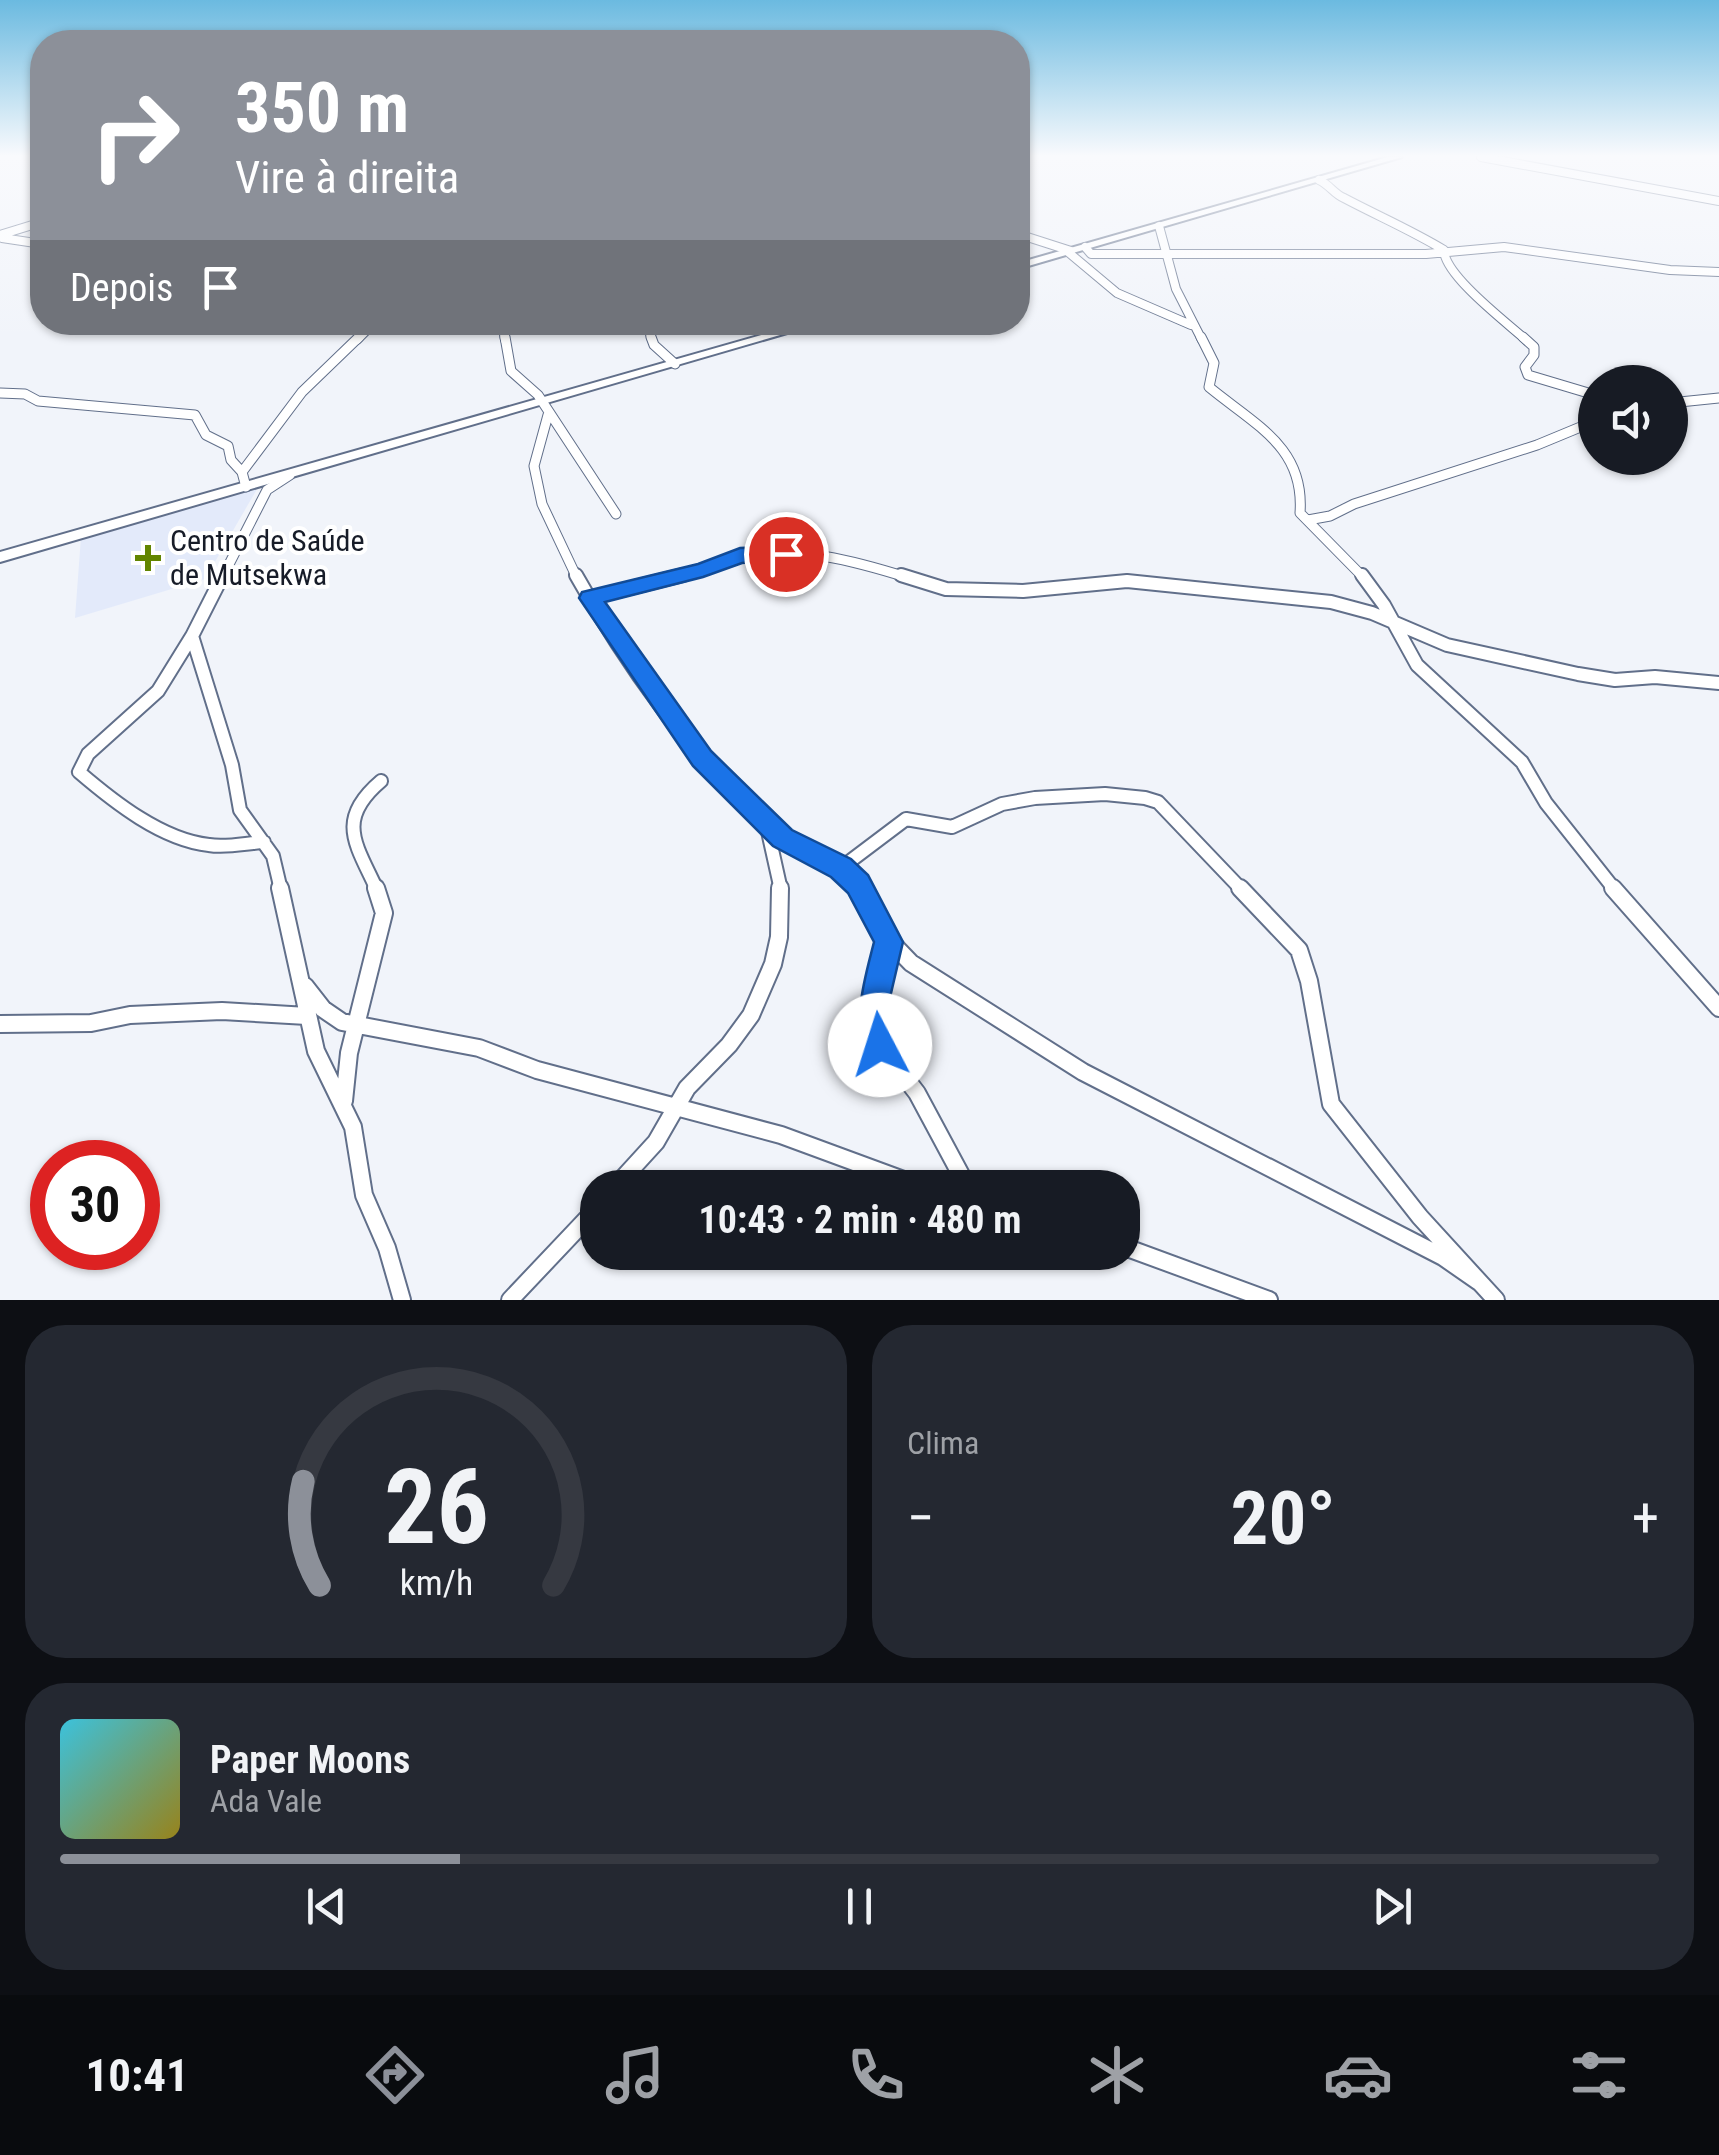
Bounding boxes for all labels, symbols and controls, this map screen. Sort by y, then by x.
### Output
text: 350 m [235,67,409,149]
icon: right [70,70,200,200]
text: Vire à direita [235,151,459,204]
icon: arrive [193,260,248,315]
text: Depois [70,266,173,310]
map controls [1578,365,1688,475]
button: sound [1578,365,1688,475]
pin [744,512,829,597]
place label: Centro de Saúde de Mutsekwa [170,523,364,592]
icon: arrive [759,527,814,582]
marker: Centro de Saúde de Mutsekwa [135,545,161,571]
position arrow [828,993,932,1097]
speed limit sign: 30 [30,1140,160,1270]
text: 10:43 · 2 min · 480 m [699,1198,1021,1242]
text: Clima [907,1424,979,1462]
text: 26 [383,1447,489,1568]
text: 20° [1231,1474,1336,1562]
text: − [907,1486,935,1550]
text: + [1632,1486,1659,1550]
text: km/h [399,1562,473,1604]
text: Paper Moons [210,1738,410,1782]
text: Ada Vale [210,1782,322,1820]
icon: previous [299,1879,354,1934]
icon: pause [832,1879,887,1934]
icon: next [1365,1879,1420,1934]
icon: directions [360,2040,430,2110]
icon: music [600,2040,670,2110]
icon: phone [841,2040,911,2110]
icon: climate [1082,2040,1152,2110]
icon: car [1323,2040,1393,2110]
icon: filters [1564,2040,1634,2110]
text: 10:41 [85,2049,189,2102]

